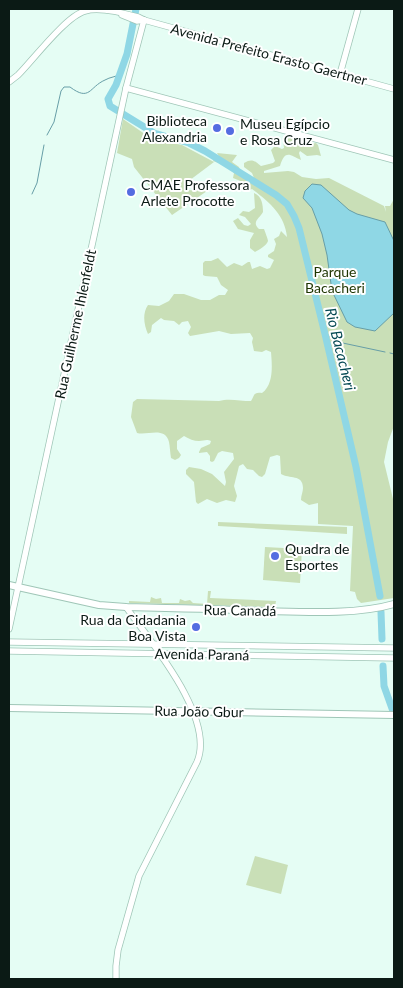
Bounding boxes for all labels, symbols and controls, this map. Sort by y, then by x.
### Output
street label: Avenida Prefeito Erasto Gaertner [169,20,369,88]
place label: Biblioteca Alexandria [142,112,207,145]
place label: Museu Egípcio e Rosa Cruz [240,115,330,148]
marker: Biblioteca Alexandria [211,122,223,134]
marker: Museu Egípcio e Rosa Cruz [224,125,236,137]
place label: CMAE Professora Arlete Procotte [141,176,249,209]
marker: CMAE Professora Arlete Procotte [125,186,137,198]
street label: Rua Guilherme Ihlenfeldt [51,248,99,400]
park label: Parque Bacacheri [305,263,365,296]
water label: Rio Bacacheri [322,306,360,393]
place label: Quadra de Esportes [285,540,349,573]
marker: Quadra de Esportes [269,550,281,562]
street label: Rua Canadá [203,601,277,619]
place label: Rua da Cidadania Boa Vista [80,611,186,644]
marker: Rua da Cidadania Boa Vista [190,621,202,633]
street label: Avenida Paraná [154,645,250,663]
street label: Rua João Gbur [154,702,244,720]

